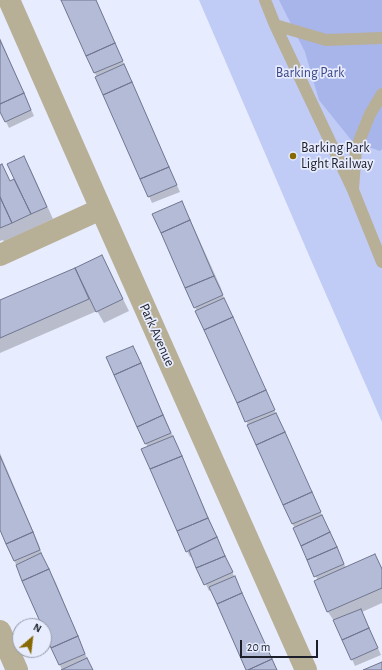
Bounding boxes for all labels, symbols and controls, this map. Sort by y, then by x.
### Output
park label: Barking Park [276,65,344,81]
place label: Barking Park Light Railway [301,140,373,172]
marker: Barking Park Light Railway [288,151,298,161]
street label: Park Avenue [136,301,178,369]
north arrow [12,618,52,658]
text: N [31,621,43,634]
scale bar [242,632,320,658]
text: 20 m [247,641,270,653]

